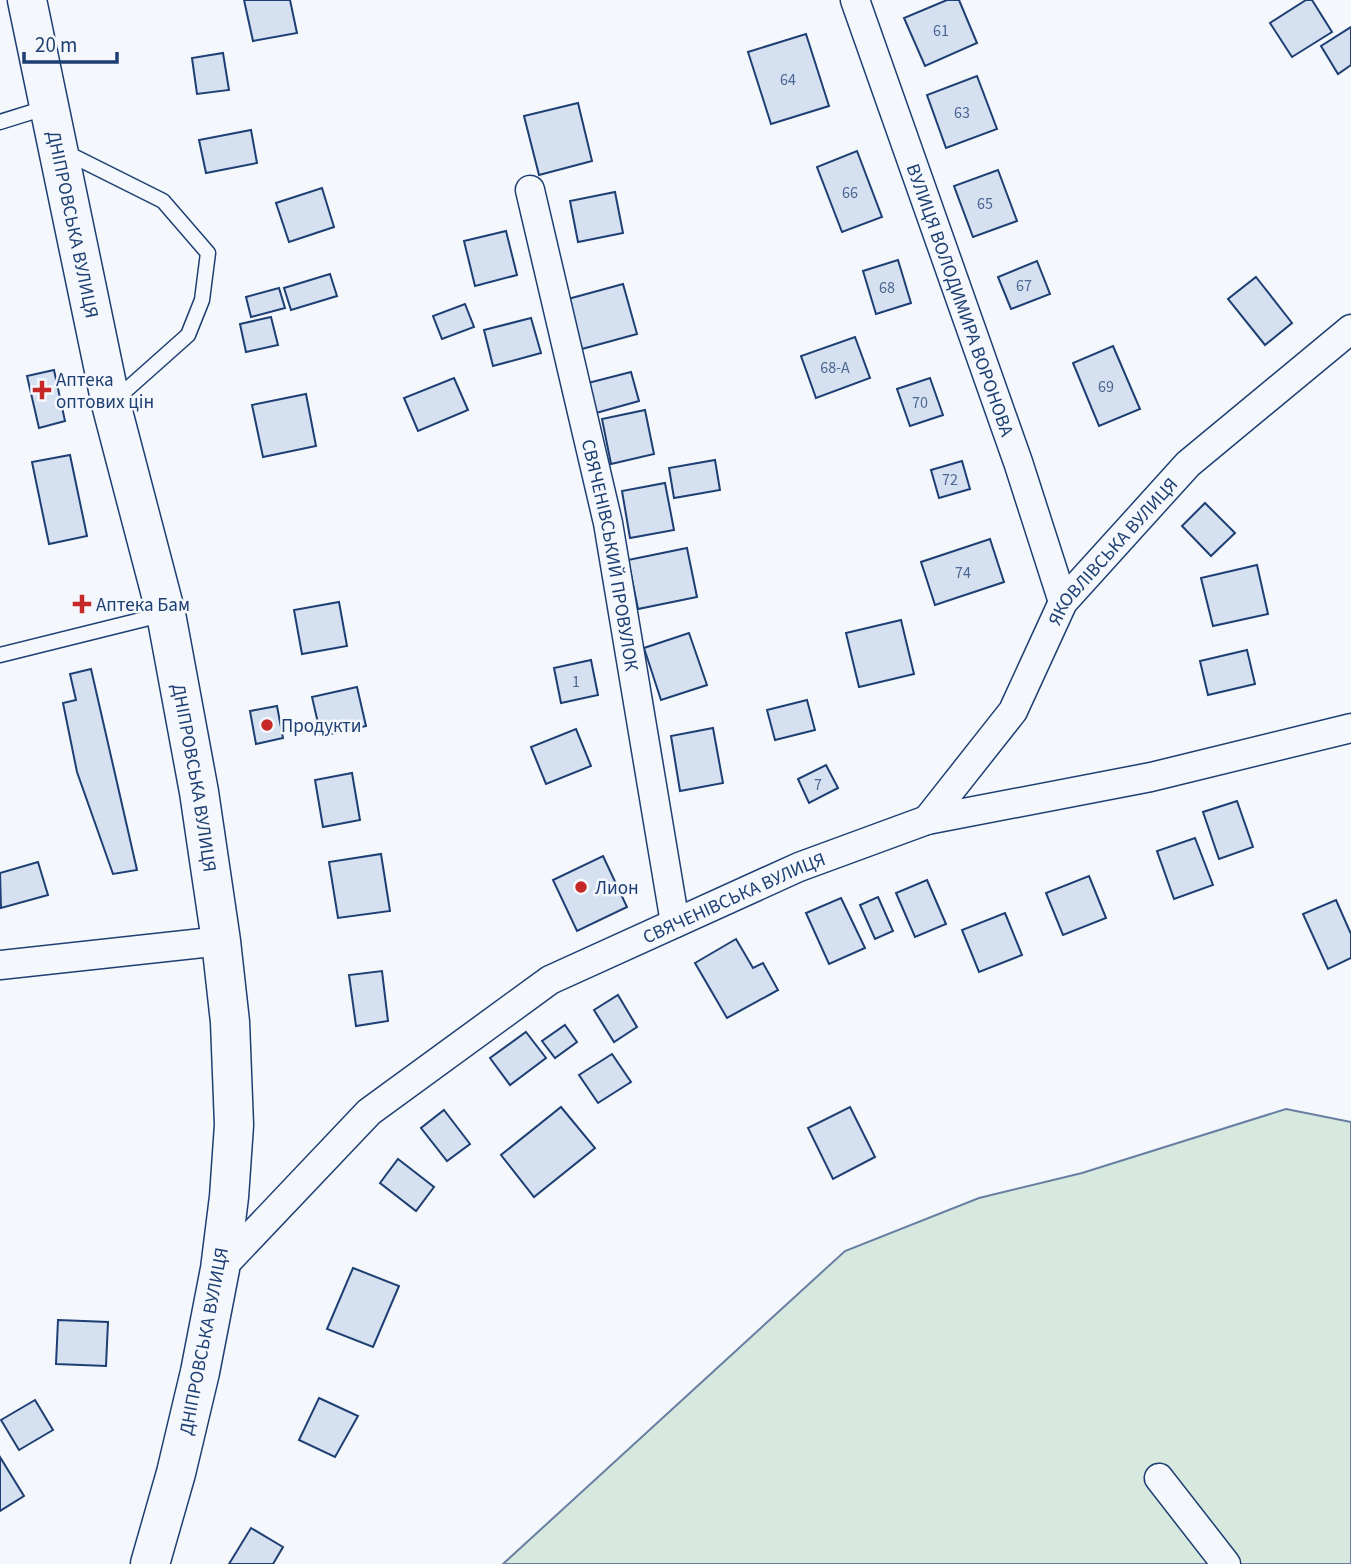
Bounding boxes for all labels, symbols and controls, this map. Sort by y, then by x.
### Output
house number: 61 [933,20,949,42]
scale bar [24,21,117,65]
text: 20 m [35,30,77,60]
house number: 64 [780,69,796,91]
house number: 63 [954,102,970,124]
street label: ДНІПРОВСЬКА ВУЛИЦЯ [40,128,105,321]
street label: ВУЛИЦЯ ВОЛОДИМИРА ВОРОНОВА [899,160,1020,441]
house number: 66 [842,182,858,204]
house number: 65 [977,193,993,215]
house number: 67 [1016,275,1032,297]
house number: 68 [879,277,895,299]
house number: 68-А [820,357,850,379]
place label: Аптека оптових цін [56,367,154,416]
house number: 69 [1098,376,1114,398]
marker: Аптека оптових цін [34,382,50,398]
house number: 70 [912,392,928,414]
street label: СВЯЧЕНІВСЬКИЙ ПРОВУЛОК [574,437,645,673]
house number: 72 [942,469,958,491]
street label: ЯКОВЛІВСЬКА ВУЛИЦЯ [1042,472,1185,630]
house number: 74 [955,562,971,584]
place label: Аптека Бам [96,592,190,619]
marker: Аптека Бам [74,596,90,612]
house number: 1 [572,671,580,693]
street label: ДНІПРОВСЬКА ВУЛИЦЯ [164,682,223,874]
place label: Продукти [281,713,362,740]
marker: Продукти [259,717,275,733]
house number: 7 [814,774,822,796]
street label: СВЯЧЕНІВСЬКА ВУЛИЦЯ [639,846,829,951]
place label: Лион [595,875,639,902]
marker: Лион [573,879,589,895]
street label: ДНІПРОВСЬКА ВУЛИЦЯ [173,1245,236,1437]

